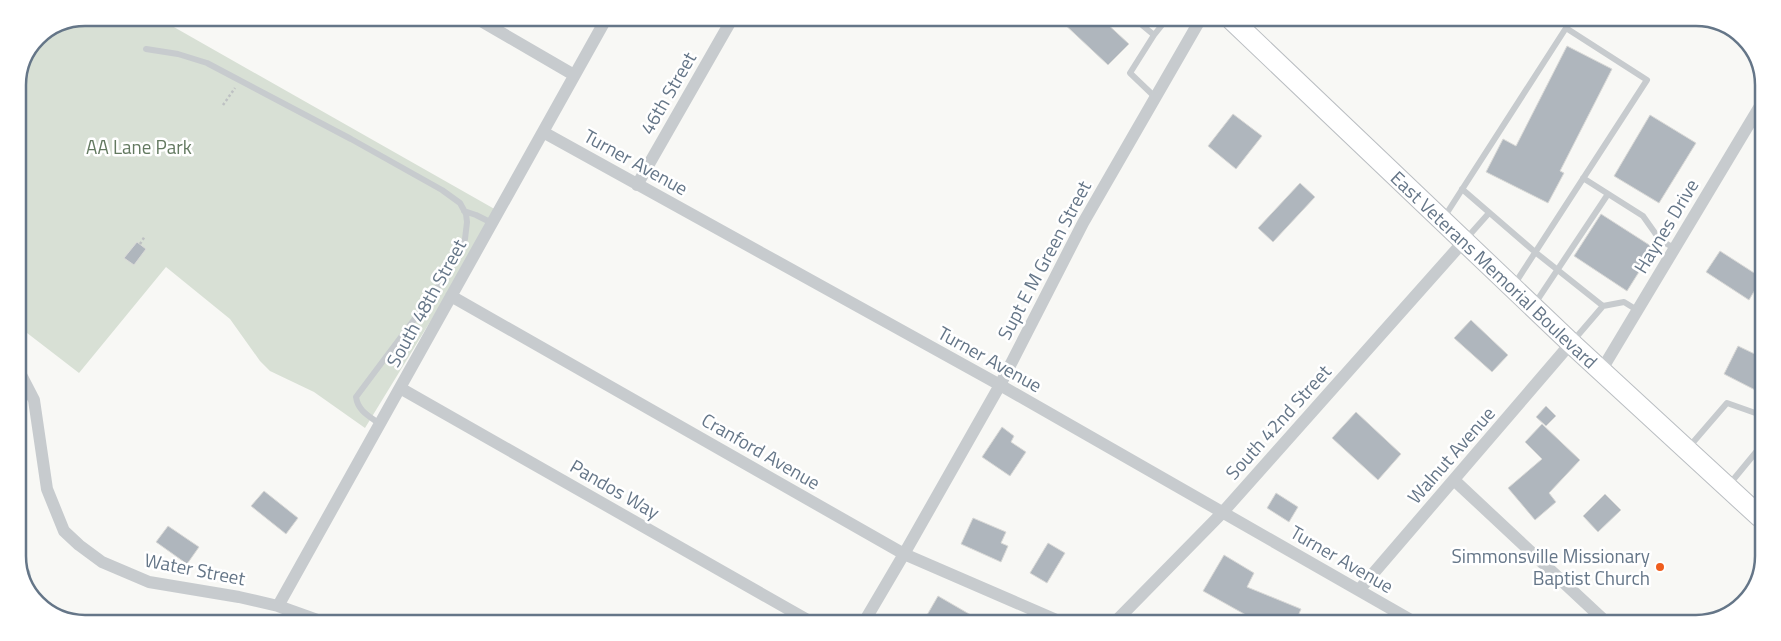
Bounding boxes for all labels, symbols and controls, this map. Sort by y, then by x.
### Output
street label: 46th Street [632,46,703,140]
street label: Turner Avenue [579,121,694,202]
park label: AA Lane Park [86,132,192,161]
street label: East Veterans Memorial Boulevard [1384,164,1605,375]
street label: Haynes Drive [1626,173,1705,279]
street label: Supt E M Green Street [989,175,1098,345]
street label: South 48th Street [378,233,473,372]
street label: Turner Avenue [933,318,1048,399]
street label: South 42nd Street [1218,357,1338,486]
street label: Walnut Avenue [1400,399,1501,510]
street label: Cranford Avenue [697,405,826,496]
street label: Pandos Way [565,451,665,526]
street label: Turner Avenue [1285,517,1399,600]
place label: Simmonsville Missionary Baptist Church [1452,541,1650,592]
street label: Water Street [142,545,248,593]
marker: Simmonsville Missionary Baptist Church [1654,561,1666,573]

